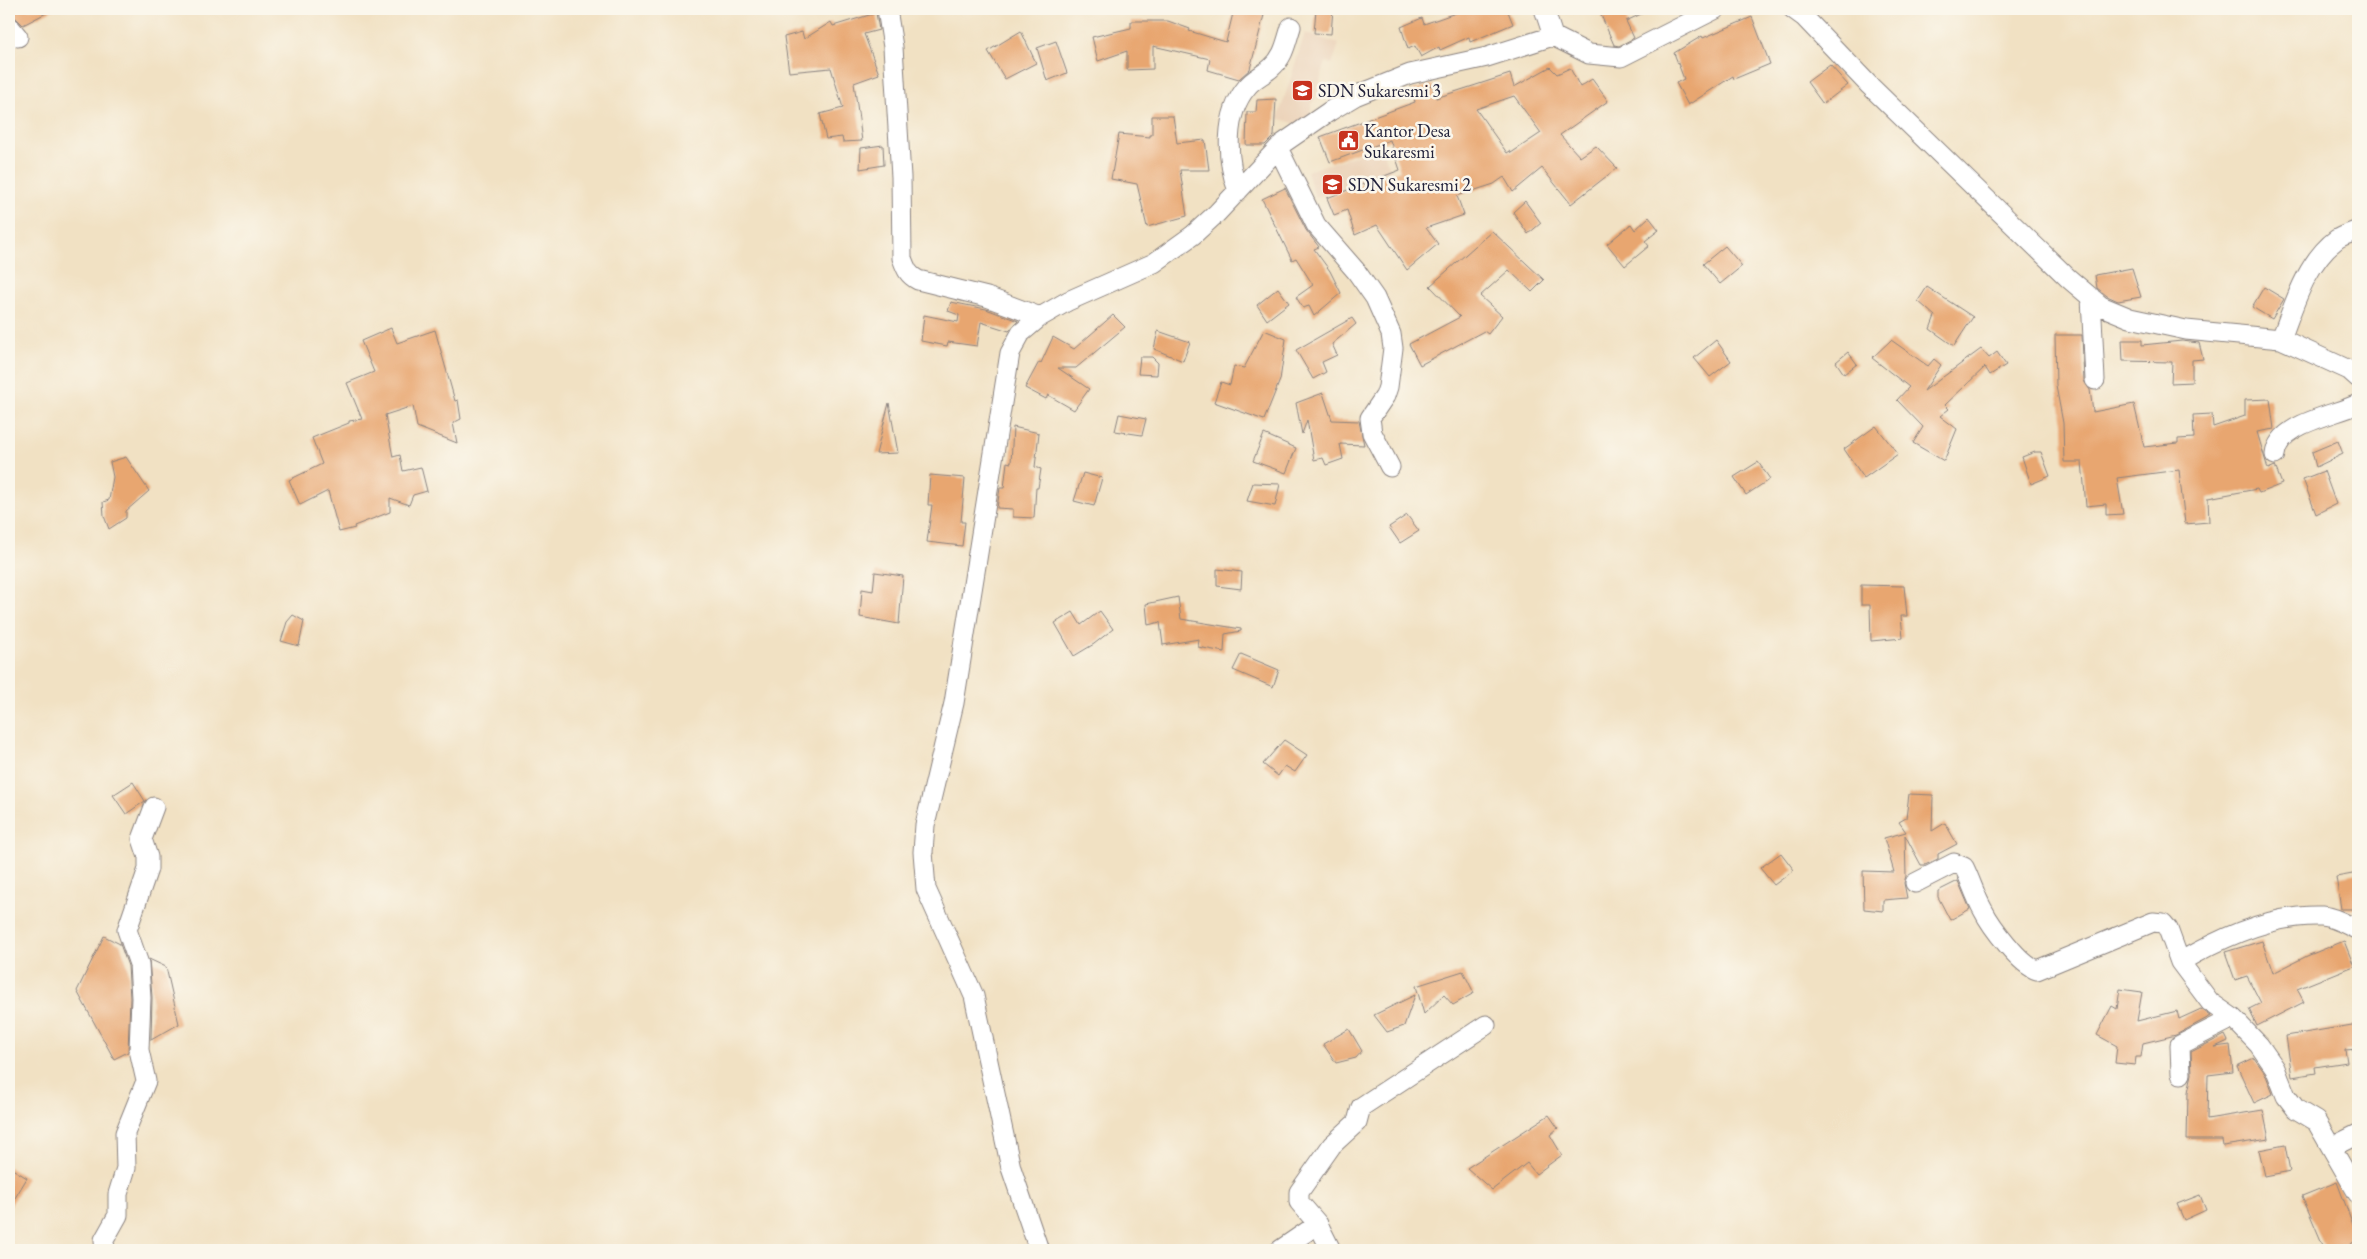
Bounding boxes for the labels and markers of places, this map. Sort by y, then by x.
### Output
school or university icon: SDN Sukaresmi 3 [1290,79,1314,103]
place label: SDN Sukaresmi 3 [1318,79,1441,102]
place label: Kantor Desa Sukaresmi [1364,119,1452,163]
public building icon: Kantor Desa Sukaresmi [1336,129,1360,153]
school or university icon: SDN Sukaresmi 2 [1320,173,1344,197]
place label: SDN Sukaresmi 2 [1348,173,1471,196]

